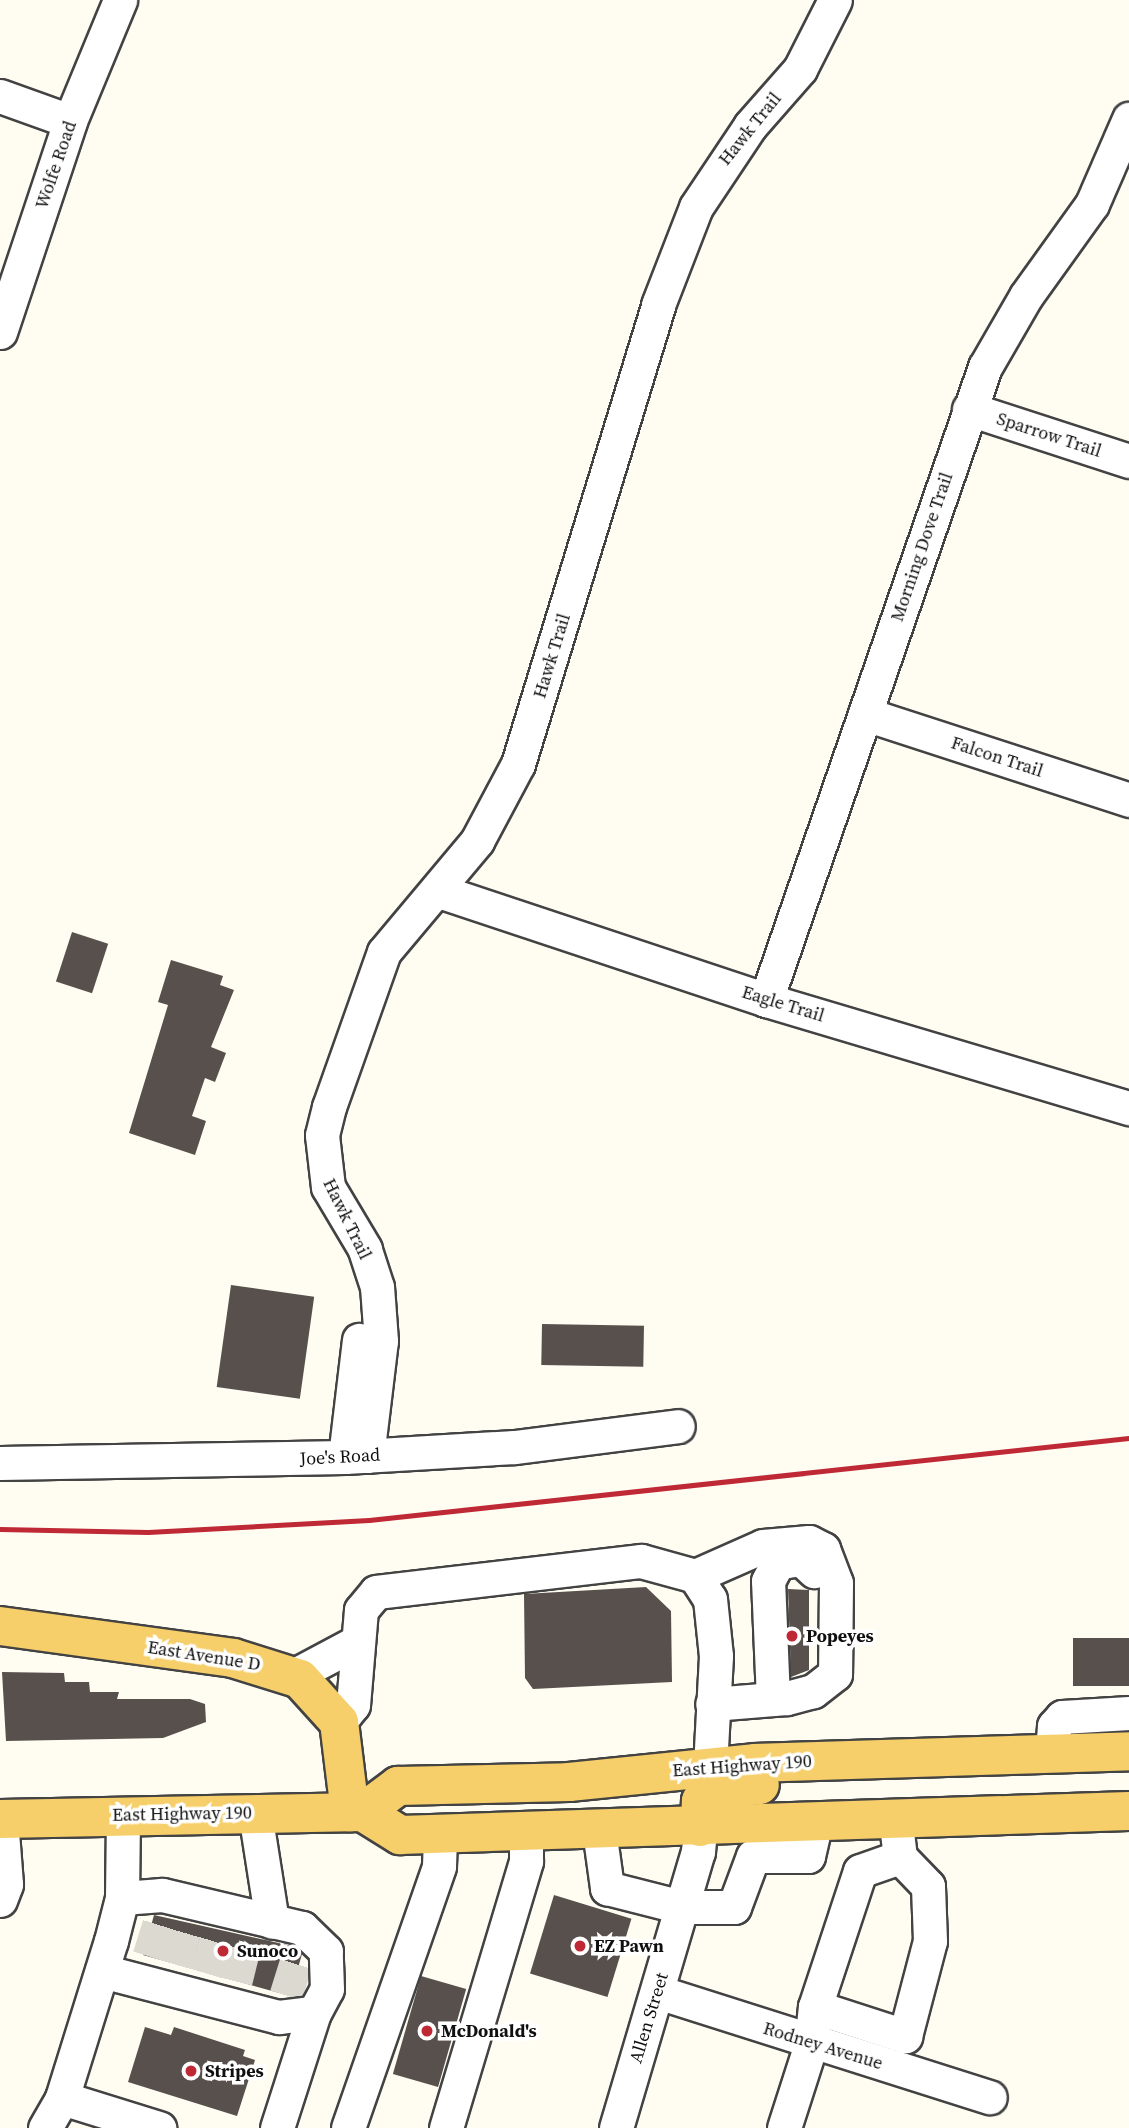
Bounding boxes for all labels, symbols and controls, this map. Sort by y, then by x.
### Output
street label: Hawk Trail [714,88,786,170]
street label: Wolfe Road [31,118,81,212]
street label: Sparrow Trail [994,408,1104,462]
street label: Morning Dove Trail [886,470,958,624]
street label: Hawk Trail [529,611,575,701]
street label: Falcon Trail [948,732,1046,782]
street label: Eagle Trail [739,981,827,1027]
street label: Hawk Trail [318,1175,376,1263]
street label: Joe's Road [299,1444,381,1470]
place label: Popeyes [806,1625,874,1647]
marker: Popeyes [784,1628,800,1644]
street label: East Avenue D [146,1636,262,1676]
street label: East Highway 190 [672,1750,812,1782]
street label: East Highway 190 [112,1802,252,1826]
place label: EZ Pawn [594,1935,664,1957]
marker: EZ Pawn [572,1938,588,1954]
place label: Sunoco [237,1940,298,1962]
marker: Sunoco [215,1943,231,1959]
street label: Allen Street [625,1970,673,2066]
street label: Rodney Avenue [761,2018,885,2074]
place label: McDonald's [441,2020,537,2042]
marker: McDonald's [419,2023,435,2039]
place label: Stripes [205,2060,264,2082]
marker: Stripes [183,2063,199,2079]

